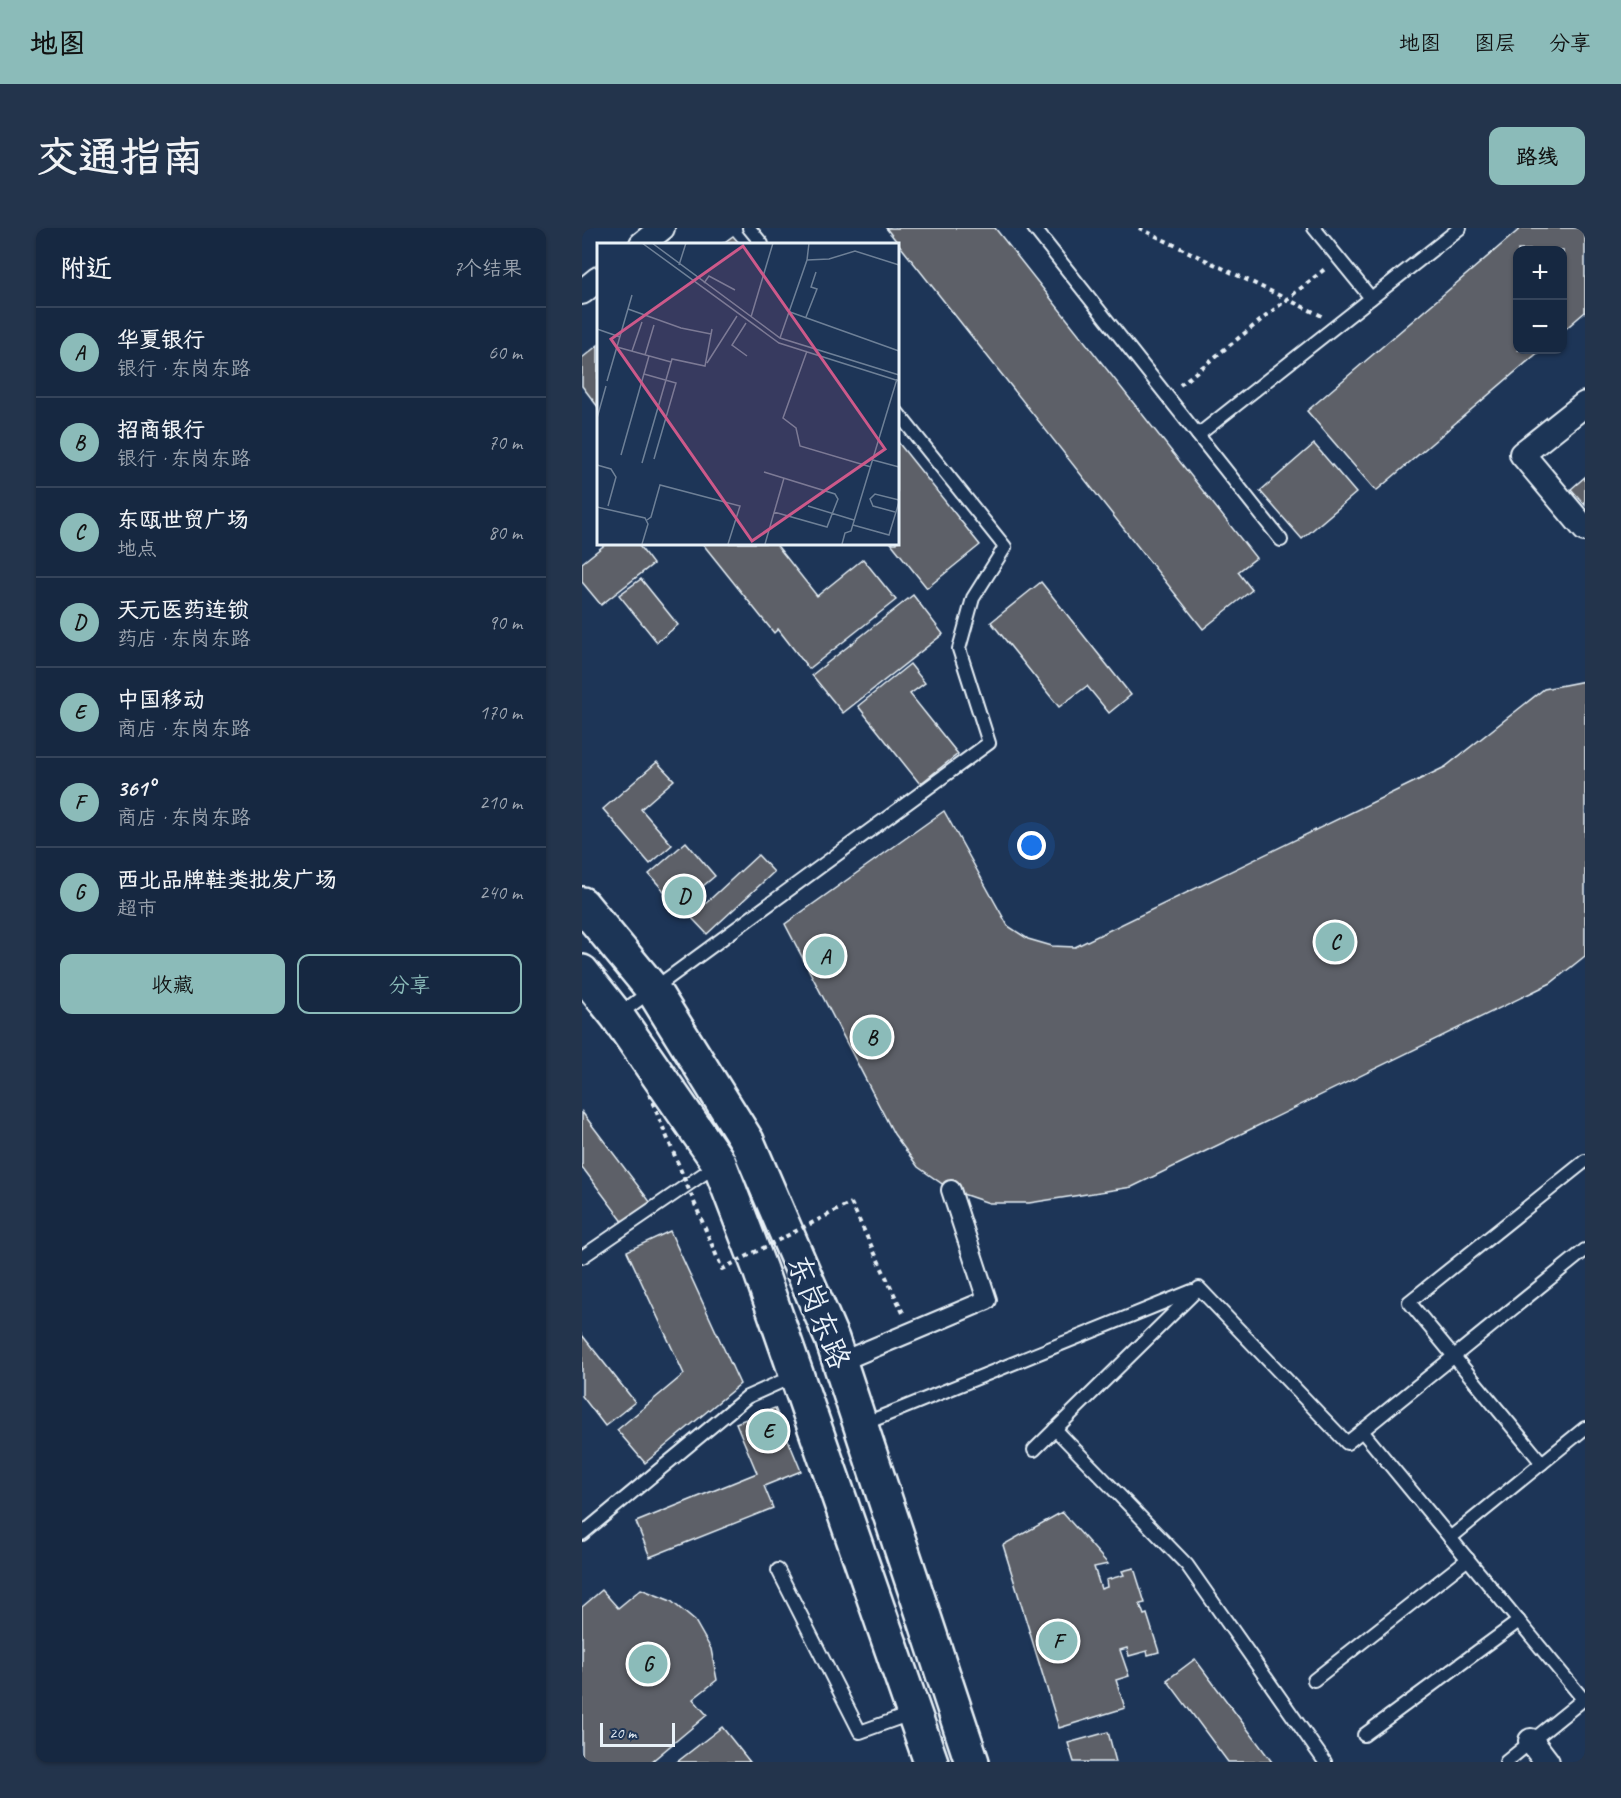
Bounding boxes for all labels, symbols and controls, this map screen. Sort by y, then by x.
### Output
text: 地图 [30,26,86,61]
text: 地图 [1399,30,1441,56]
text: 图层 [1474,30,1516,56]
text: 分享 [1549,30,1591,56]
button: 路线 [1489,127,1585,185]
text: 交通指南 [36,131,204,184]
inset map [597,243,898,544]
map controls [1513,246,1567,354]
button: + [1513,246,1567,300]
text: 附近 [60,252,112,285]
text: 7个结果 [453,256,522,281]
button: − [1513,300,1567,354]
text: 华夏银行 [117,326,205,354]
text: A [74,340,85,365]
text: 60 m [488,340,522,365]
text: 银行 · 东岗东路 [117,356,250,381]
text: 招商银行 [117,416,205,444]
text: B [74,430,85,455]
text: 70 m [488,430,522,455]
text: 银行 · 东岗东路 [117,446,250,471]
text: 东瓯世贸广场 [117,506,249,534]
text: C [75,520,84,545]
text: 80 m [488,520,522,545]
text: 地点 [117,536,157,561]
text: 天元医药连锁 [117,596,249,624]
text: D [74,610,85,635]
text: 90 m [488,610,522,635]
text: 药店 · 东岗东路 [117,626,250,651]
text: 中国移动 [117,686,205,714]
text: E [74,700,85,725]
text: 170 m [479,700,522,725]
text: 商店 · 东岗东路 [117,716,250,741]
text: 361° [117,775,153,803]
text: F [75,790,84,815]
text: 210 m [479,790,522,815]
text: 商店 · 东岗东路 [117,805,250,830]
your location [1017,831,1046,860]
text: 西北品牌鞋类批发广场 [117,866,337,894]
pin: D [664,874,704,918]
text: G [75,880,84,905]
text: 240 m [479,880,522,905]
text: 超市 [117,896,157,921]
pin: C [1316,920,1354,964]
pin: A [806,934,844,978]
button: 收藏 [60,954,285,1014]
button: 分享 [297,954,522,1014]
pin: B [852,1014,892,1060]
street label: 东岗东路 [779,1249,859,1375]
pin: E [748,1408,788,1454]
pin: F [1038,1618,1078,1664]
pin: G [628,1642,668,1686]
scale bar [600,1720,675,1748]
text: 20 m [609,1723,636,1743]

